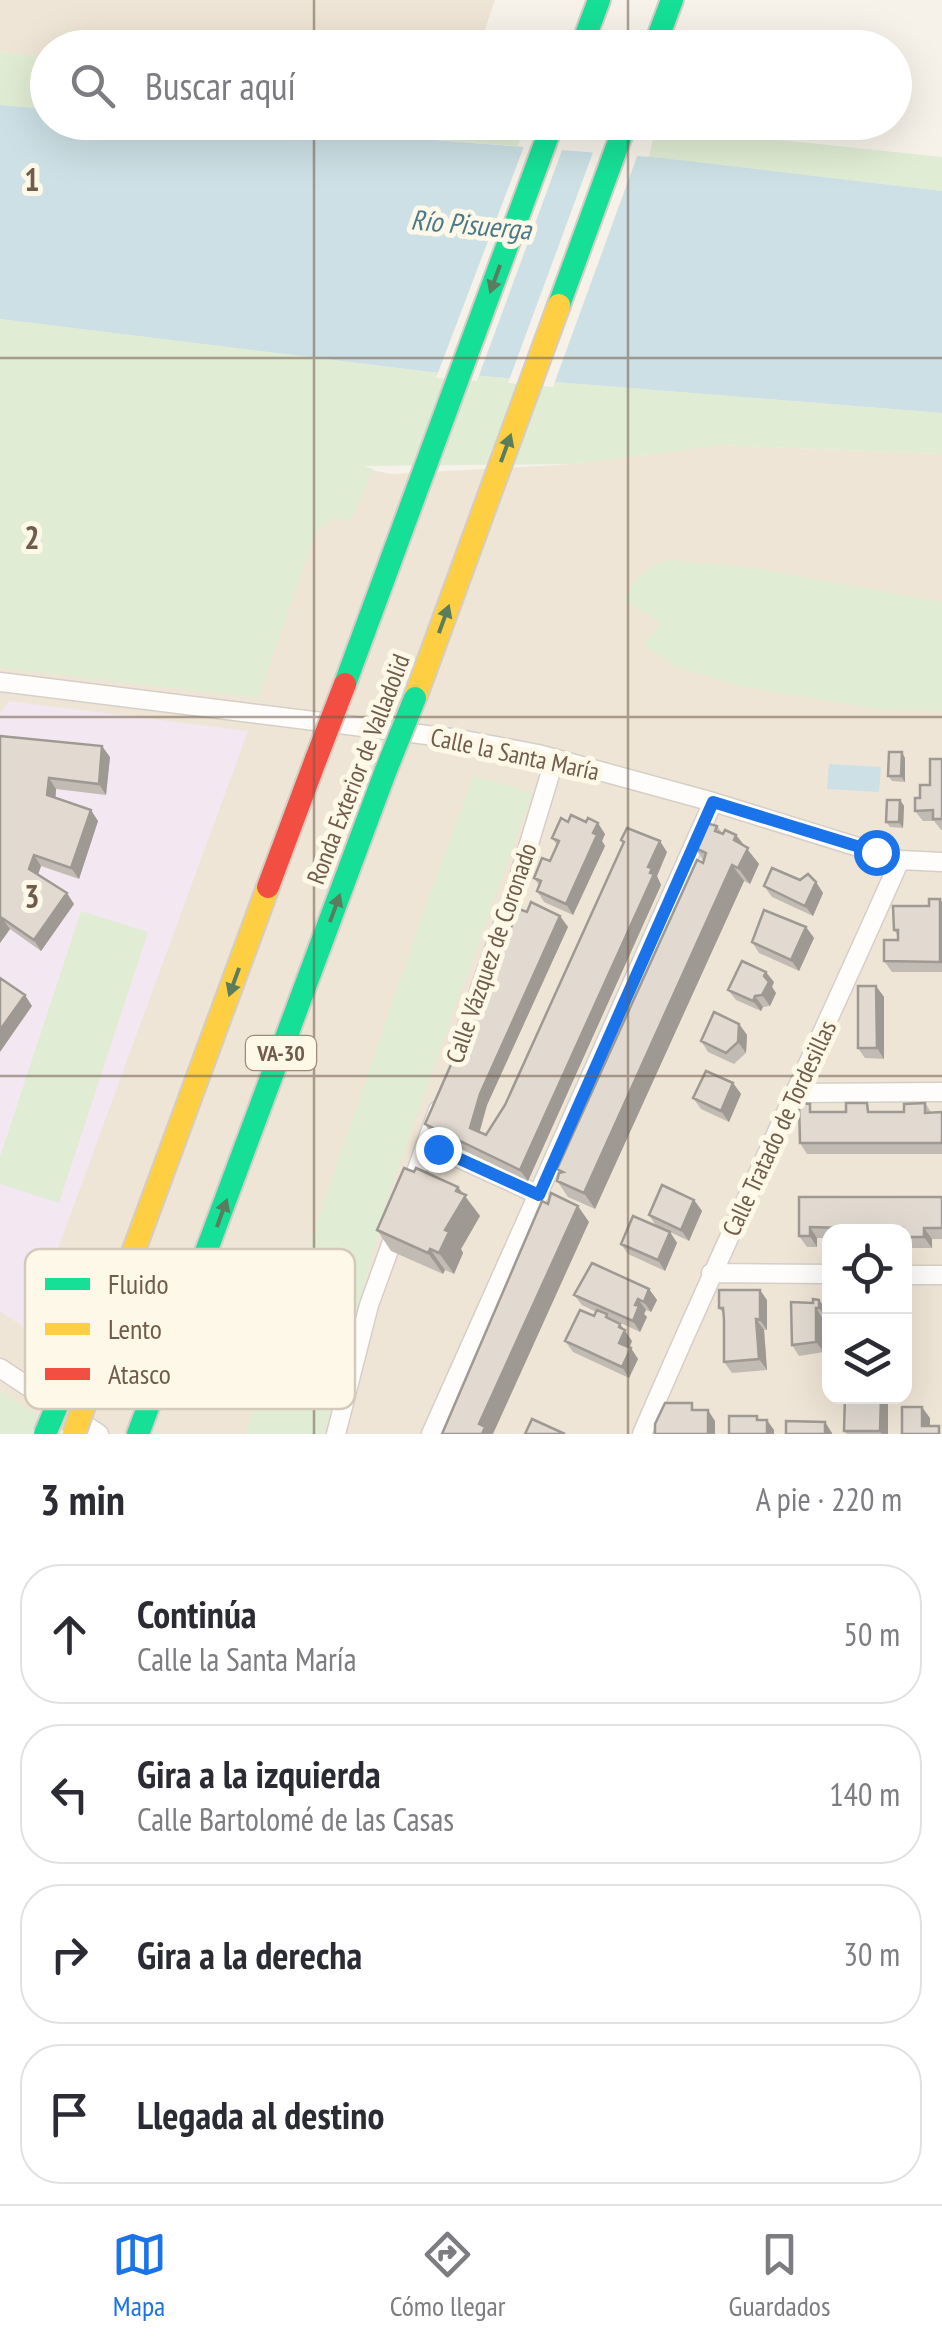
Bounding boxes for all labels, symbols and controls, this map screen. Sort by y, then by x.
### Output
search box [30,30,912,140]
icon: search [65,58,120,113]
text: Buscar aquí [145,61,296,110]
text: 1 [24,158,40,200]
water label: Río Pisuerga [409,200,534,248]
one-way arrow [487,265,502,295]
one-way arrow [499,433,514,463]
text: 2 [24,516,40,558]
one-way arrow [437,603,452,633]
street label: Ronda Exterior de Valladolid [299,649,417,889]
street label: Calle la Santa María [428,721,602,787]
route start [854,830,900,876]
street label: Calle Vázquez de Coronado [438,839,544,1067]
text: 3 [24,875,40,917]
one-way arrow [328,892,343,922]
one-way arrow [225,967,241,997]
street label: Calle Tratado de Tordesillas [715,1015,843,1241]
road number: VA-30 [246,1036,316,1070]
route end [416,1127,462,1173]
one-way arrow [215,1197,230,1227]
map controls [822,1224,912,1404]
button: locate [822,1224,912,1314]
legend [25,1249,355,1409]
text: Fluido [108,1265,169,1302]
text: Lento [108,1310,162,1347]
button: layers [822,1314,912,1404]
text: Atasco [108,1355,171,1392]
text: 3 min [40,1472,125,1527]
text: A pie · 220 m [756,1478,902,1520]
text: Continúa [137,1589,257,1638]
icon: ahead [42,1607,97,1662]
text: 50 m [844,1613,900,1655]
text: Calle la Santa María [137,1638,357,1680]
text: Gira a la izquierda [137,1749,381,1798]
icon: left [42,1767,97,1822]
text: 140 m [829,1773,900,1815]
text: Calle Bartolomé de las Casas [137,1798,454,1840]
icon: right [42,1927,97,1982]
text: Gira a la derecha [137,1930,362,1979]
text: 30 m [844,1933,900,1975]
icon: arrive [42,2087,97,2142]
text: Llegada al destino [137,2090,384,2139]
tab: Mapa [112,2227,167,2324]
tab: Cómo llegar [390,2227,505,2324]
tab: Guardados [729,2227,830,2324]

